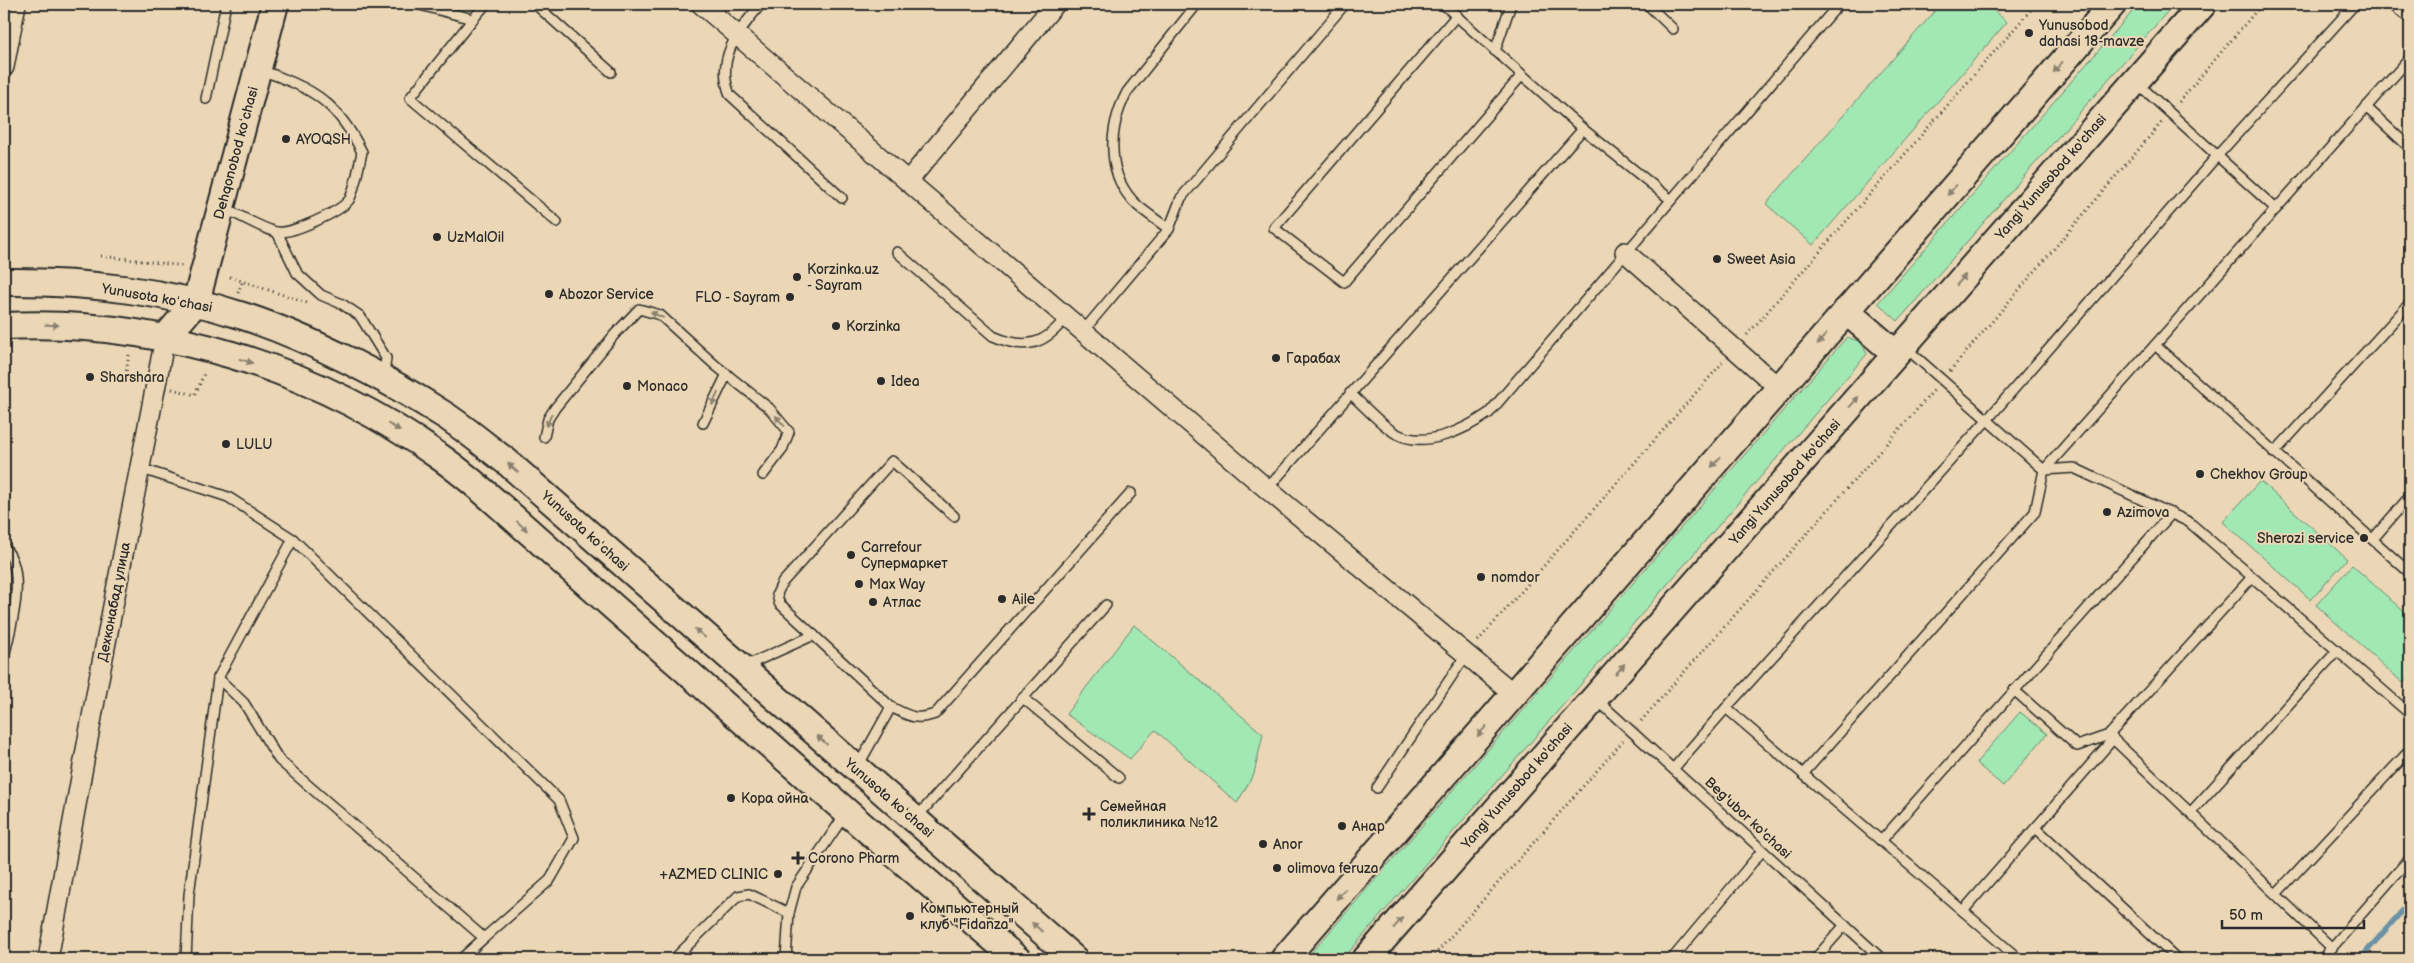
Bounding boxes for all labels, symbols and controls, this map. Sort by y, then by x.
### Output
place label: Yunusobod dahasi 18-mavze [2038,17,2144,50]
marker: Yunusobod dahasi 18-mavze [2023,27,2035,39]
one-way arrow [2053,60,2064,73]
street label: Dehqonobod koʻchasi [210,85,262,221]
street label: Yangi Yunusobod ko'chasi [1991,111,2110,244]
place label: AYOQSH [296,131,351,148]
marker: AYOQSH [280,133,292,145]
one-way arrow [1946,183,1957,196]
place label: UzMalOil [447,229,504,246]
marker: UzMalOil [431,231,443,243]
place label: Sweet Asia [1727,251,1796,268]
marker: Sweet Asia [1711,253,1723,265]
place label: Korzinka.uz - Sayram [807,261,879,294]
marker: Korzinka.uz - Sayram [791,271,803,283]
one-way arrow [1956,273,1967,286]
street label: Yunusota koʻchasi [99,280,214,316]
place label: Abozor Service [559,286,654,303]
marker: Abozor Service [543,288,555,300]
place label: FLO - Sayram [695,289,780,306]
marker: FLO - Sayram [784,291,796,303]
one-way arrow [650,311,664,319]
place label: Korzinka [846,318,901,335]
marker: Korzinka [830,320,842,332]
one-way arrow [45,322,61,330]
one-way arrow [1816,332,1828,344]
place label: Гарабах [1286,350,1341,367]
marker: Гарабах [1270,352,1282,364]
one-way arrow [238,358,253,365]
place label: Sharshara [100,369,165,386]
marker: Sharshara [84,371,96,383]
place label: Idea [891,373,920,390]
marker: Idea [875,375,887,387]
place label: Monaco [637,378,688,395]
marker: Monaco [621,380,633,392]
one-way arrow [711,391,719,406]
one-way arrow [1849,396,1860,409]
one-way arrow [545,413,553,427]
one-way arrow [774,414,785,427]
street label: Yangi Yunusobod ko'chasi [1725,416,1844,549]
one-way arrow [387,423,401,431]
place label: LULU [236,436,273,453]
marker: LULU [220,438,232,450]
one-way arrow [1710,455,1722,467]
one-way arrow [506,462,519,473]
place label: Chekhov Group [2210,466,2308,483]
marker: Chekhov Group [2194,468,2206,480]
street label: Yunusota koʻchasi [537,486,632,575]
place label: Azimova [2117,504,2170,521]
marker: Azimova [2101,506,2113,518]
one-way arrow [516,520,528,532]
place label: Sherozi service [2257,530,2354,547]
marker: Sherozi service [2358,532,2370,544]
place label: Carrefour Супермаркет [861,539,948,572]
street label: Дехконабад улица [94,540,134,663]
marker: Carrefour Супермаркет [845,549,857,561]
place label: nomdor [1491,569,1540,586]
marker: nomdor [1475,571,1487,583]
place label: Max Way [869,576,926,593]
marker: Max Way [853,578,865,590]
place label: Aile [1012,591,1035,608]
marker: Aile [996,593,1008,605]
place label: Атлас [882,594,921,611]
marker: Атлас [867,596,879,608]
one-way arrow [694,628,707,639]
one-way arrow [1615,663,1626,676]
street label: Yangi Yunusobod ko'chasi [1457,720,1576,853]
one-way arrow [1476,725,1487,738]
one-way arrow [817,734,829,746]
street label: Yunusota koʻchasi [840,754,937,841]
street label: Beg'ubor ko'chasi [1701,774,1795,862]
place label: Кора ойна [741,790,810,807]
marker: Кора ойна [725,792,737,804]
place label: Семейная поликлиника №12 [1100,798,1219,831]
marker: Семейная поликлиника №12 [1082,807,1096,821]
place label: Анар [1351,818,1385,835]
marker: Анар [1336,820,1348,832]
place label: Anor [1273,836,1303,853]
marker: Anor [1257,838,1269,850]
place label: Corono Pharm [808,850,899,867]
marker: Corono Pharm [792,852,804,864]
place label: olimova feruza [1287,860,1379,877]
marker: olimova feruza [1271,862,1283,874]
place label: +AZMED CLINIC [659,866,768,883]
marker: +AZMED CLINIC [772,868,784,880]
one-way arrow [1335,887,1346,900]
scale bar [2222,898,2364,930]
place label: Компьютерный клуб "Fidanza" [920,900,1019,933]
text: 50 m [2229,906,2263,925]
marker: Компьютерный клуб "Fidanza" [904,910,916,922]
one-way arrow [1392,917,1404,929]
one-way arrow [1031,922,1044,933]

